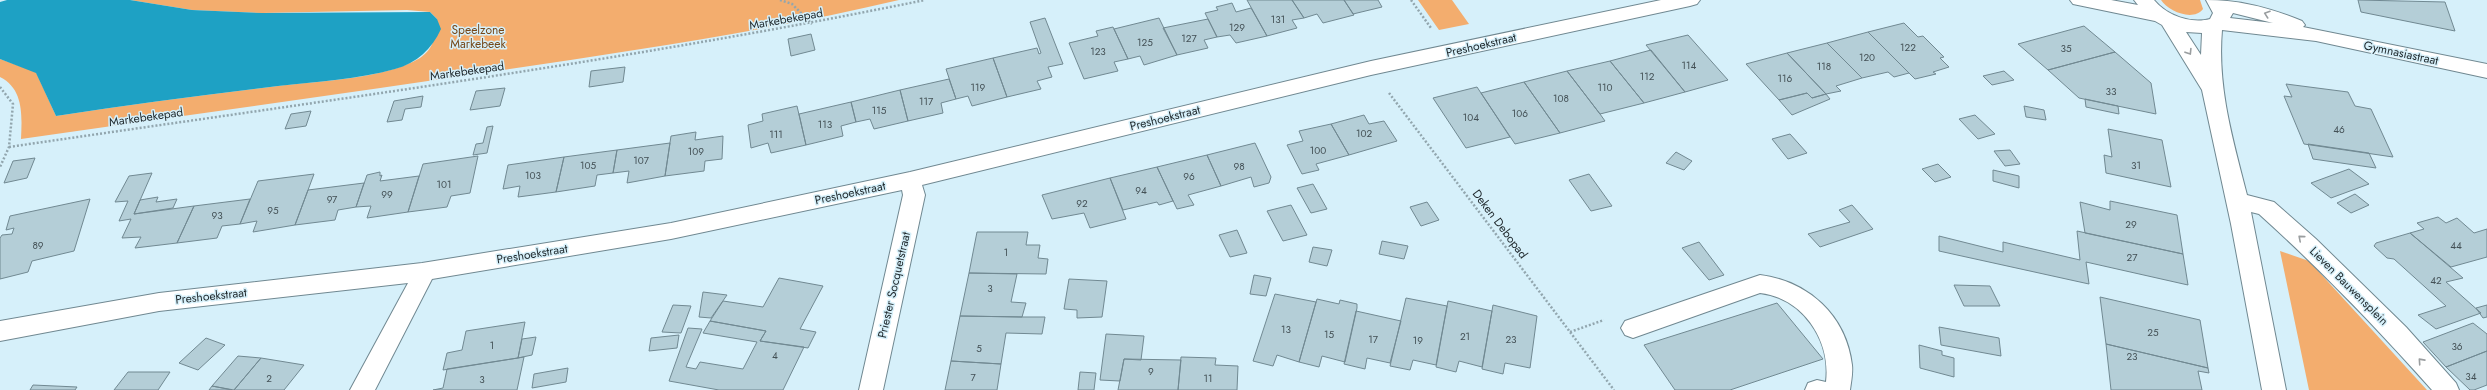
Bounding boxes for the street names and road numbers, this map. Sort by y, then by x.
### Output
street label: Markebekepad [748,4,824,34]
street label: Preshoekstraat [1444,28,1518,62]
street label: Gymnasiastraat [2362,36,2440,70]
street label: Markebekepad [429,57,505,85]
street label: Preshoekstraat [1128,101,1202,135]
street label: Markebekepad [108,103,184,131]
street label: Preshoekstraat [813,177,887,209]
street label: Deken Debopad [1468,186,1532,262]
street label: Priester Socquetstraat [873,230,915,340]
street label: Preshoekstraat [495,239,569,269]
street label: Lieven Bauwensplein [2306,243,2392,329]
street label: Preshoekstraat [174,283,248,309]

